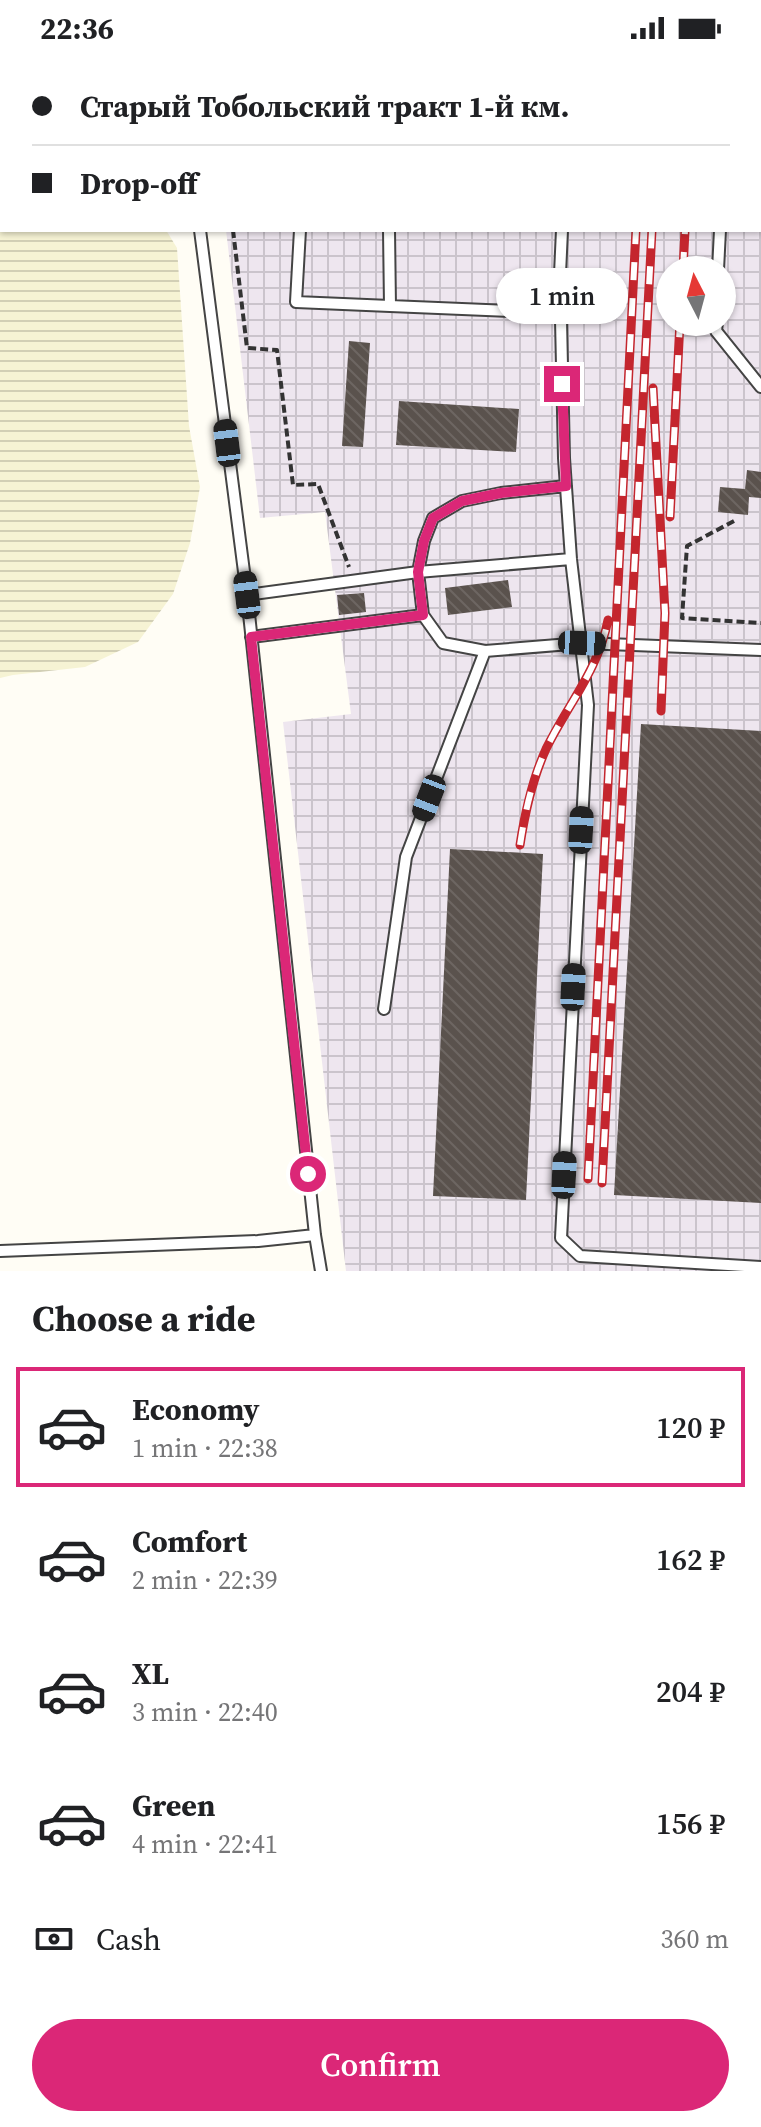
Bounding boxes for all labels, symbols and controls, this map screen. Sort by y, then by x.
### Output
text: 22:36 [40,8,114,49]
text: Старый Тобольский тракт 1-й км. [80,86,569,127]
text: Drop-off [80,163,198,204]
north arrow [656,256,736,336]
map controls [656,256,736,336]
callout: 1 min [496,268,628,324]
text: 1 min [529,278,595,314]
route end [544,366,580,402]
car [212,418,242,468]
car [232,570,262,620]
car [558,630,606,656]
car [409,771,449,825]
car [568,805,594,855]
car [560,962,586,1012]
car [551,1150,577,1200]
route start [290,1156,326,1192]
text: Choose a ride [32,1294,255,1343]
text: Economy [132,1389,260,1430]
icon: car [36,1391,108,1463]
text: 120 ₽ [656,1407,725,1448]
text: 1 min · 22:38 [132,1430,278,1466]
text: Comfort [132,1521,247,1562]
icon: car [36,1523,108,1595]
text: 162 ₽ [656,1539,725,1580]
text: 2 min · 22:39 [132,1562,278,1598]
text: XL [132,1653,169,1694]
icon: car [36,1655,108,1727]
text: 204 ₽ [656,1671,725,1712]
text: 3 min · 22:40 [132,1694,278,1730]
text: Green [132,1785,215,1826]
icon: car [36,1787,108,1859]
text: 156 ₽ [656,1803,725,1844]
text: 4 min · 22:41 [132,1826,278,1862]
icon: cash [32,1917,76,1961]
text: Cash [96,1919,161,1960]
text: 360 m [661,1921,729,1957]
button: Confirm [32,2019,729,2111]

